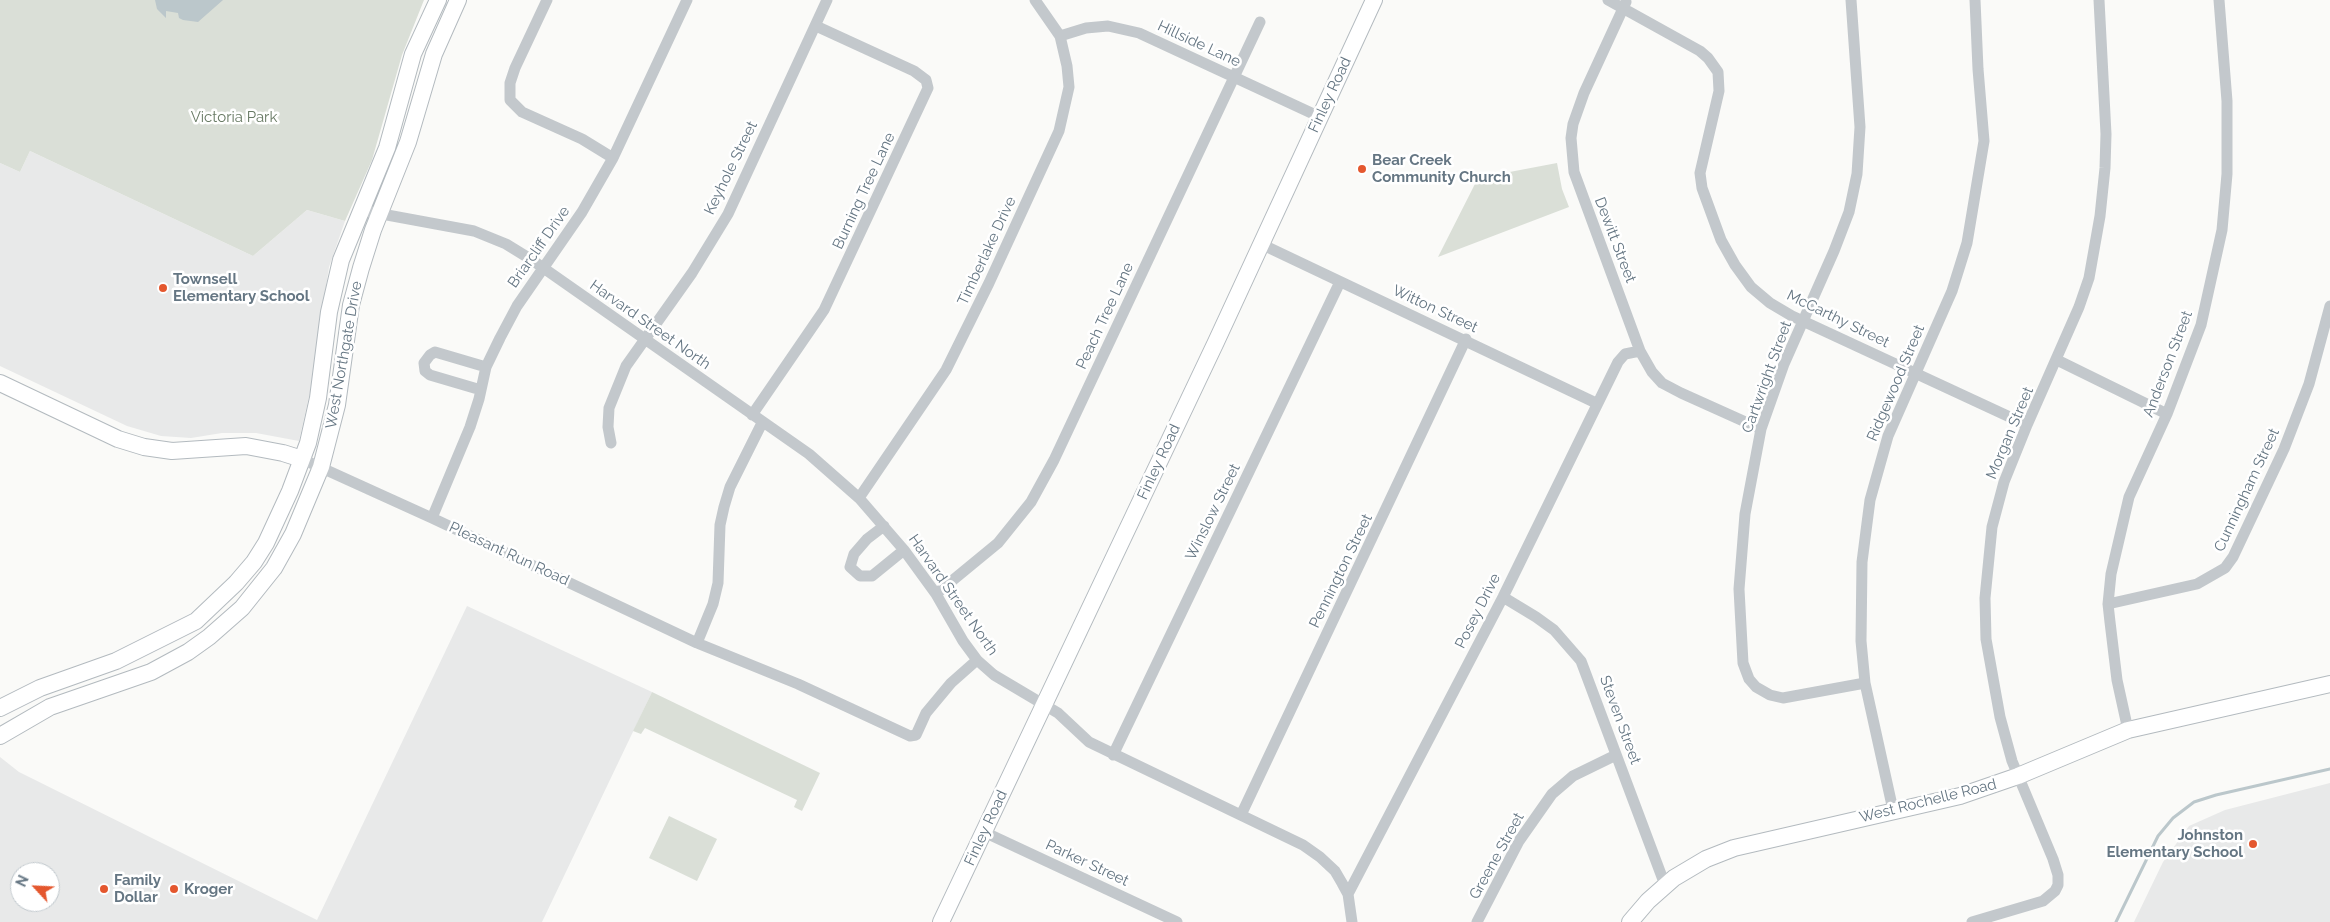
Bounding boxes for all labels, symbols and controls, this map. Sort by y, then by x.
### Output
street label: Hillside Lane [1155,17,1243,71]
street label: Finley Road [1305,54,1355,136]
park label: Victoria Park [191,108,277,126]
street label: Keyhole Street [701,118,761,218]
street label: Burning Tree Lane [829,130,899,252]
place label: Bear Creek Community Church [1372,151,1511,186]
marker: Bear Creek Community Church [1356,163,1368,175]
street label: Timberlake Drive [954,194,1020,308]
street label: Dewitt Street [1590,195,1640,285]
street label: Briarcliff Drive [504,203,574,291]
street label: Peach Tree Lane [1072,260,1138,372]
place label: Townsell Elementary School [173,270,309,305]
street label: Harvard Street North [586,276,714,374]
street label: West Northgate Drive [322,280,366,430]
street label: Witton Street [1390,281,1480,337]
marker: Townsell Elementary School [157,282,169,294]
street label: McCarthy Street [1784,286,1892,352]
street label: Anderson Street [2139,308,2197,420]
street label: Cartwright Street [1738,319,1796,435]
street label: Ridgewood Street [1863,322,1929,444]
street label: Morgan Street [1982,384,2038,482]
street label: Finley Road [1134,421,1184,503]
street label: Cunningham Street [2211,425,2283,555]
street label: Winslow Street [1182,461,1244,563]
street label: Pennington Street [1306,511,1376,631]
street label: Pleasant Run Road [446,518,572,590]
street label: Harvard Street North [904,531,1002,659]
street label: Posey Drive [1451,571,1505,651]
street label: Steven Street [1596,673,1644,767]
street label: West Rochelle Road [1858,775,1998,827]
street label: Finley Road [961,787,1011,869]
street label: Greene Street [1466,810,1528,902]
place label: Johnston Elementary School [2107,826,2243,861]
street label: Parker Street [1043,836,1131,890]
marker: Johnston Elementary School [2247,838,2259,850]
north arrow [10,862,60,912]
place label: Family Dollar [114,871,161,906]
text: N [13,873,32,889]
place label: Kroger [184,880,233,898]
marker: Family Dollar [98,883,110,895]
marker: Kroger [168,883,180,895]

